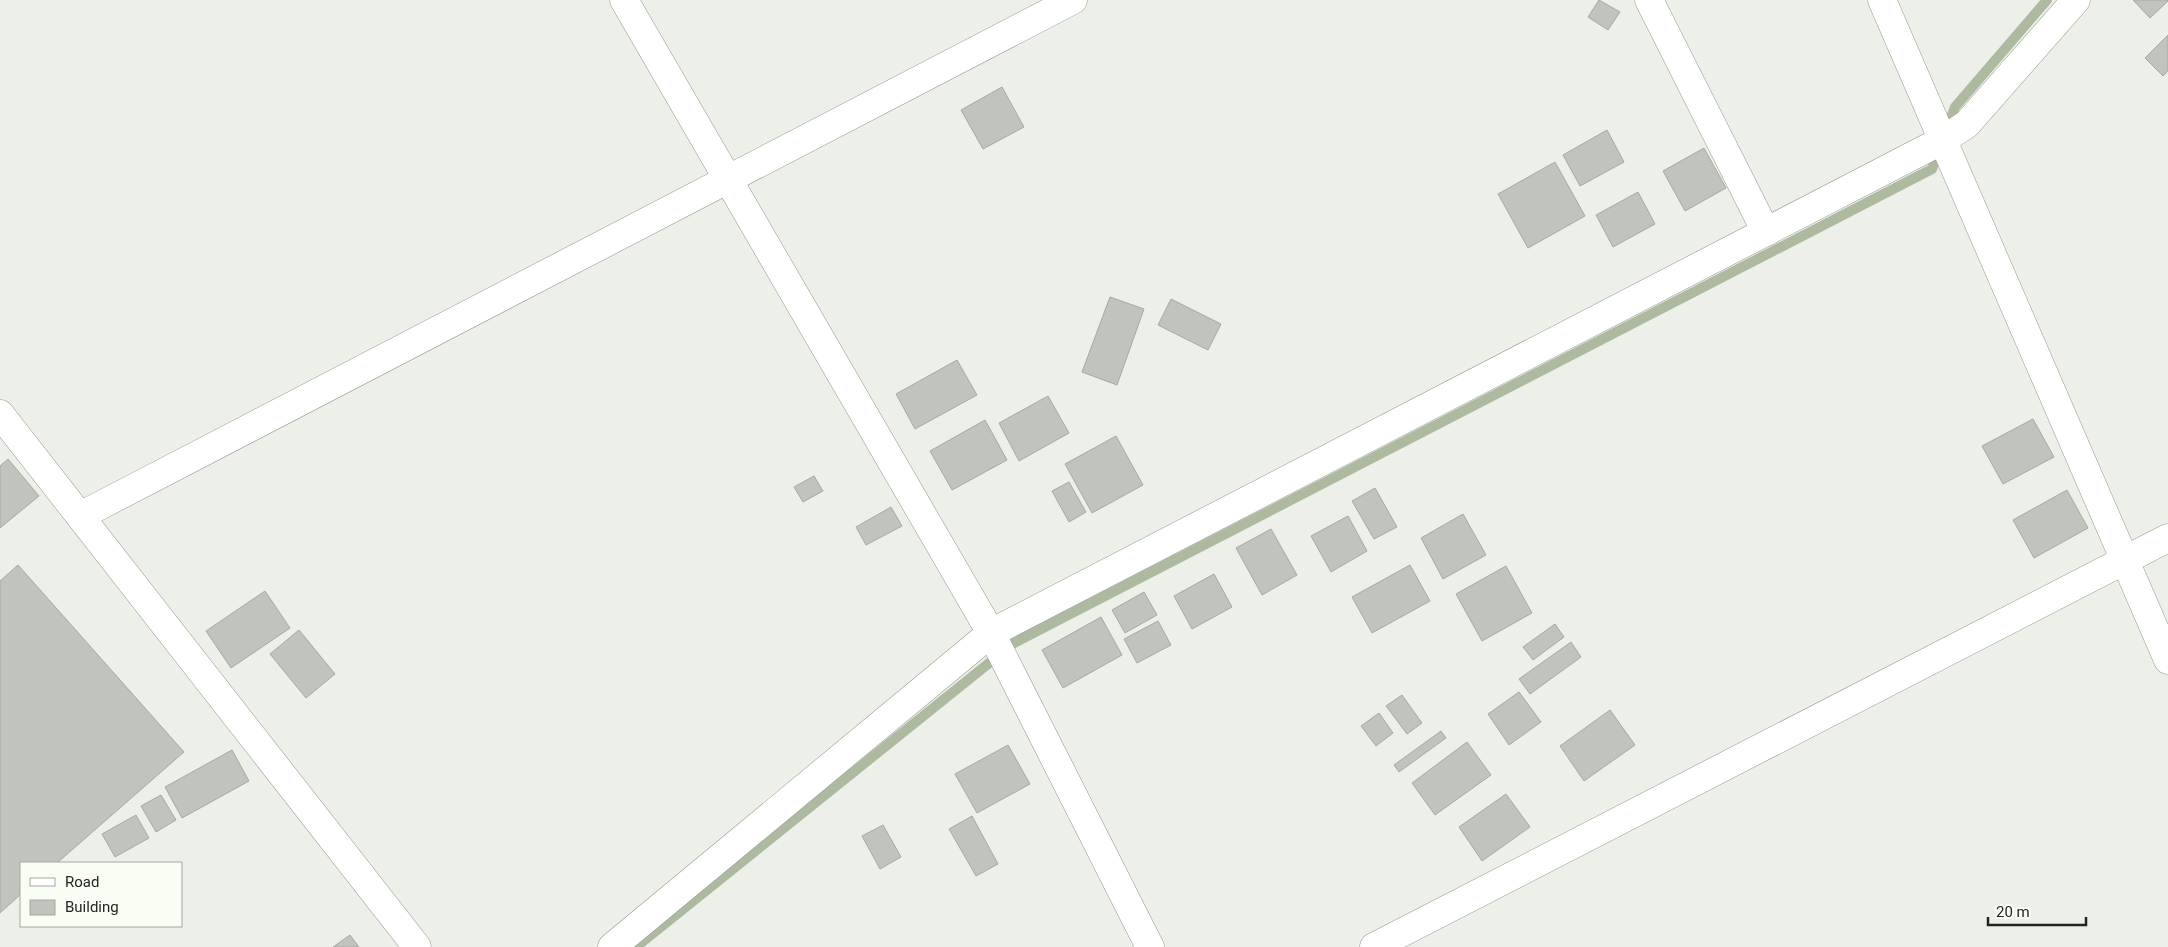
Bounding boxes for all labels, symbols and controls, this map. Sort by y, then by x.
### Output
legend [20,862,182,927]
text: Road [65,873,99,891]
scale bar [1988,894,2086,926]
text: Building [65,898,119,916]
text: 20 m [1996,903,2030,921]

